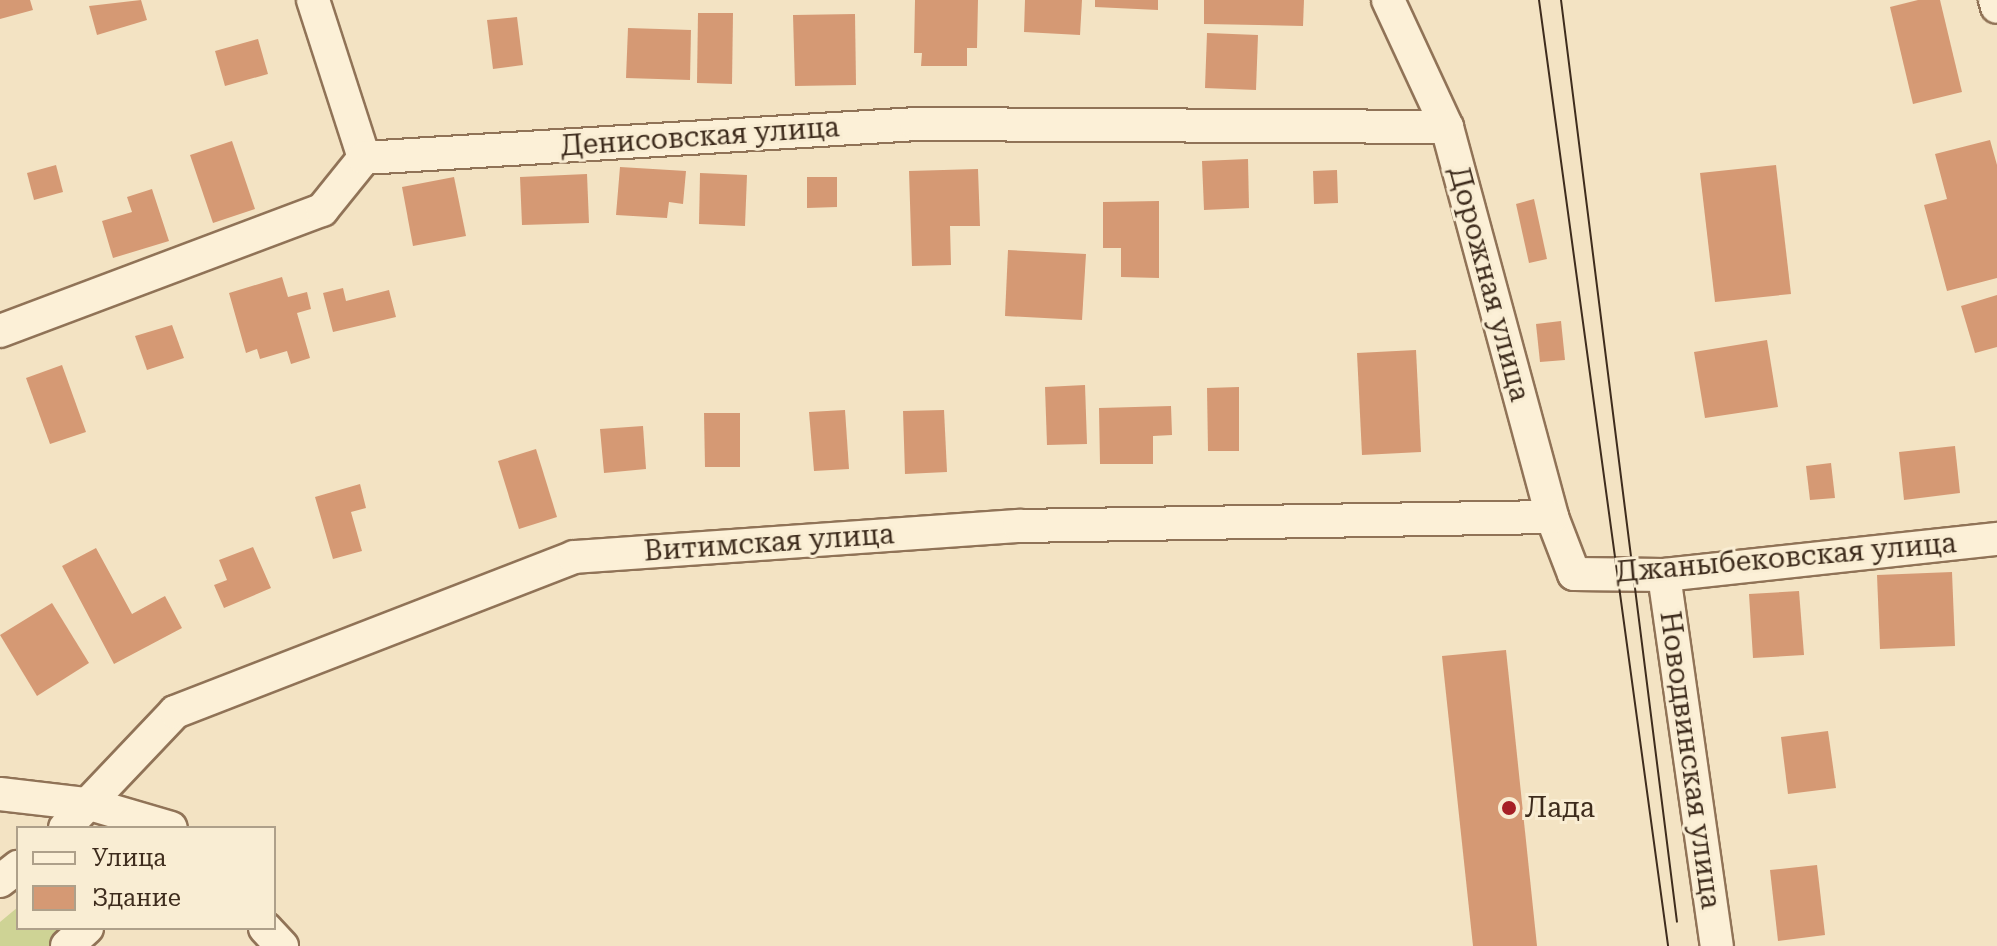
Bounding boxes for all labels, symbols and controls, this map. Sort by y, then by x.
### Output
street label: Денисовская улица [559,110,841,164]
street label: Дорожная улица [1442,163,1536,405]
street label: Витимская улица [643,517,895,569]
street label: Джаныбековская улица [1614,526,1958,590]
street label: Новодвинская улица [1652,609,1728,911]
place label: Лада [1525,791,1595,825]
marker: Лада [1500,799,1518,817]
legend [16,826,276,930]
text: Улица [92,844,166,872]
text: Здание [92,884,181,912]

